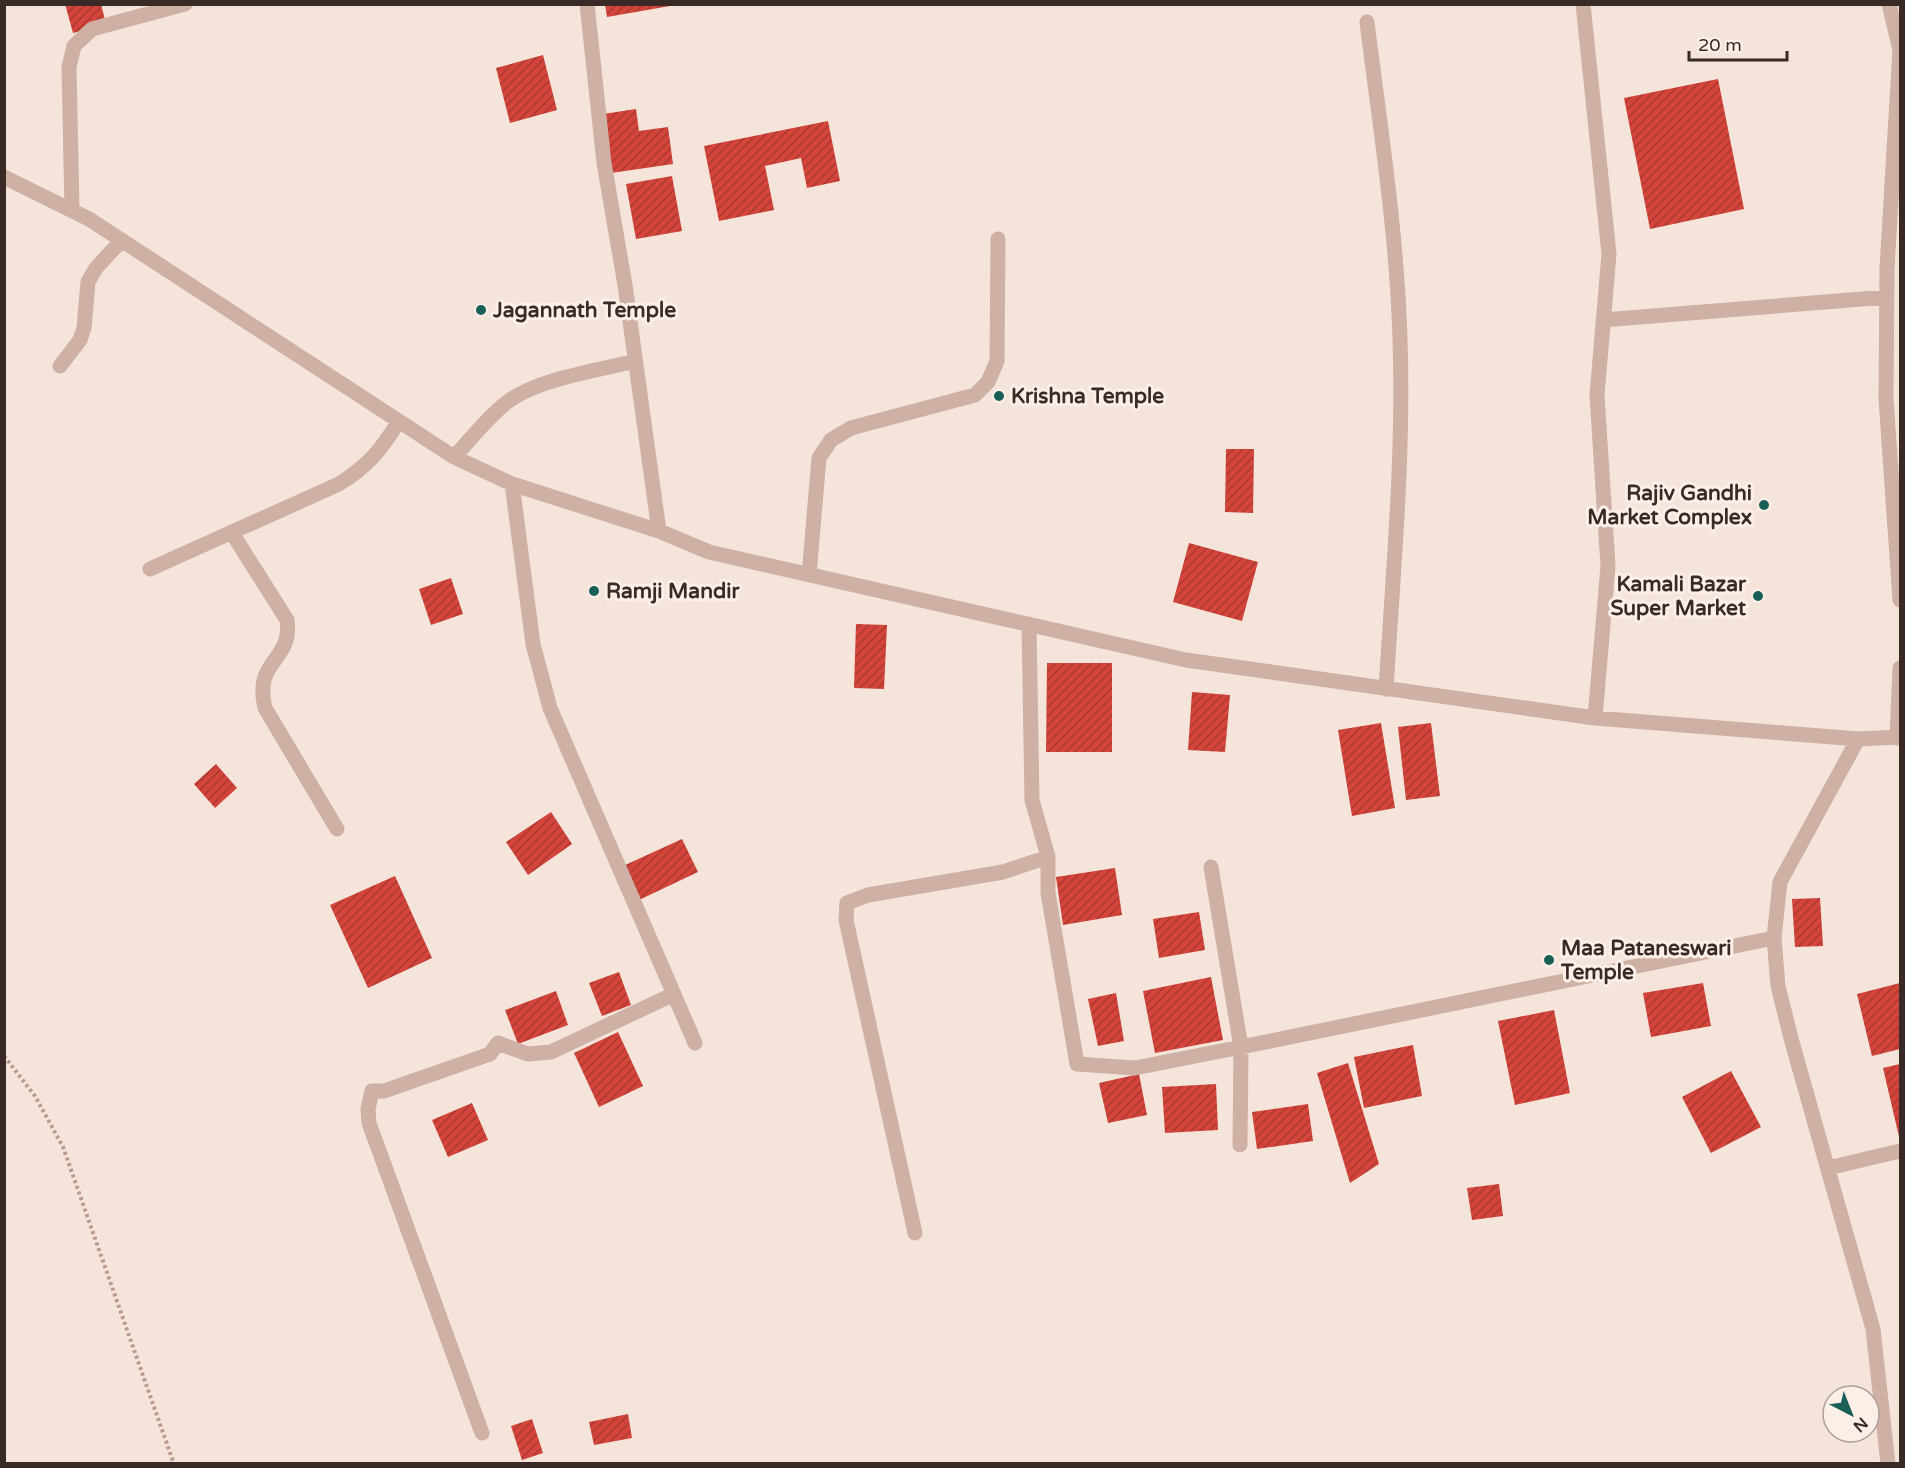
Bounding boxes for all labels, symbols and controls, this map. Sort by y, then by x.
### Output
scale bar [1689,24,1786,62]
text: 20 m [1698,34,1742,56]
place label: Jagannath Temple [492,298,676,323]
marker: Jagannath Temple [474,303,488,317]
place label: Krishna Temple [1011,384,1164,409]
marker: Krishna Temple [992,389,1006,403]
place label: Rajiv Gandhi Market Complex [1587,481,1752,530]
marker: Rajiv Gandhi Market Complex [1757,498,1771,512]
place label: Kamali Bazar Super Market [1611,572,1747,621]
place label: Ramji Mandir [606,579,740,604]
marker: Ramji Mandir [587,584,601,598]
marker: Kamali Bazar Super Market [1751,589,1765,603]
place label: Maa Pataneswari Temple [1560,936,1732,985]
marker: Maa Pataneswari Temple [1542,953,1556,967]
north arrow [1821,1384,1881,1444]
text: N [1849,1413,1872,1436]

